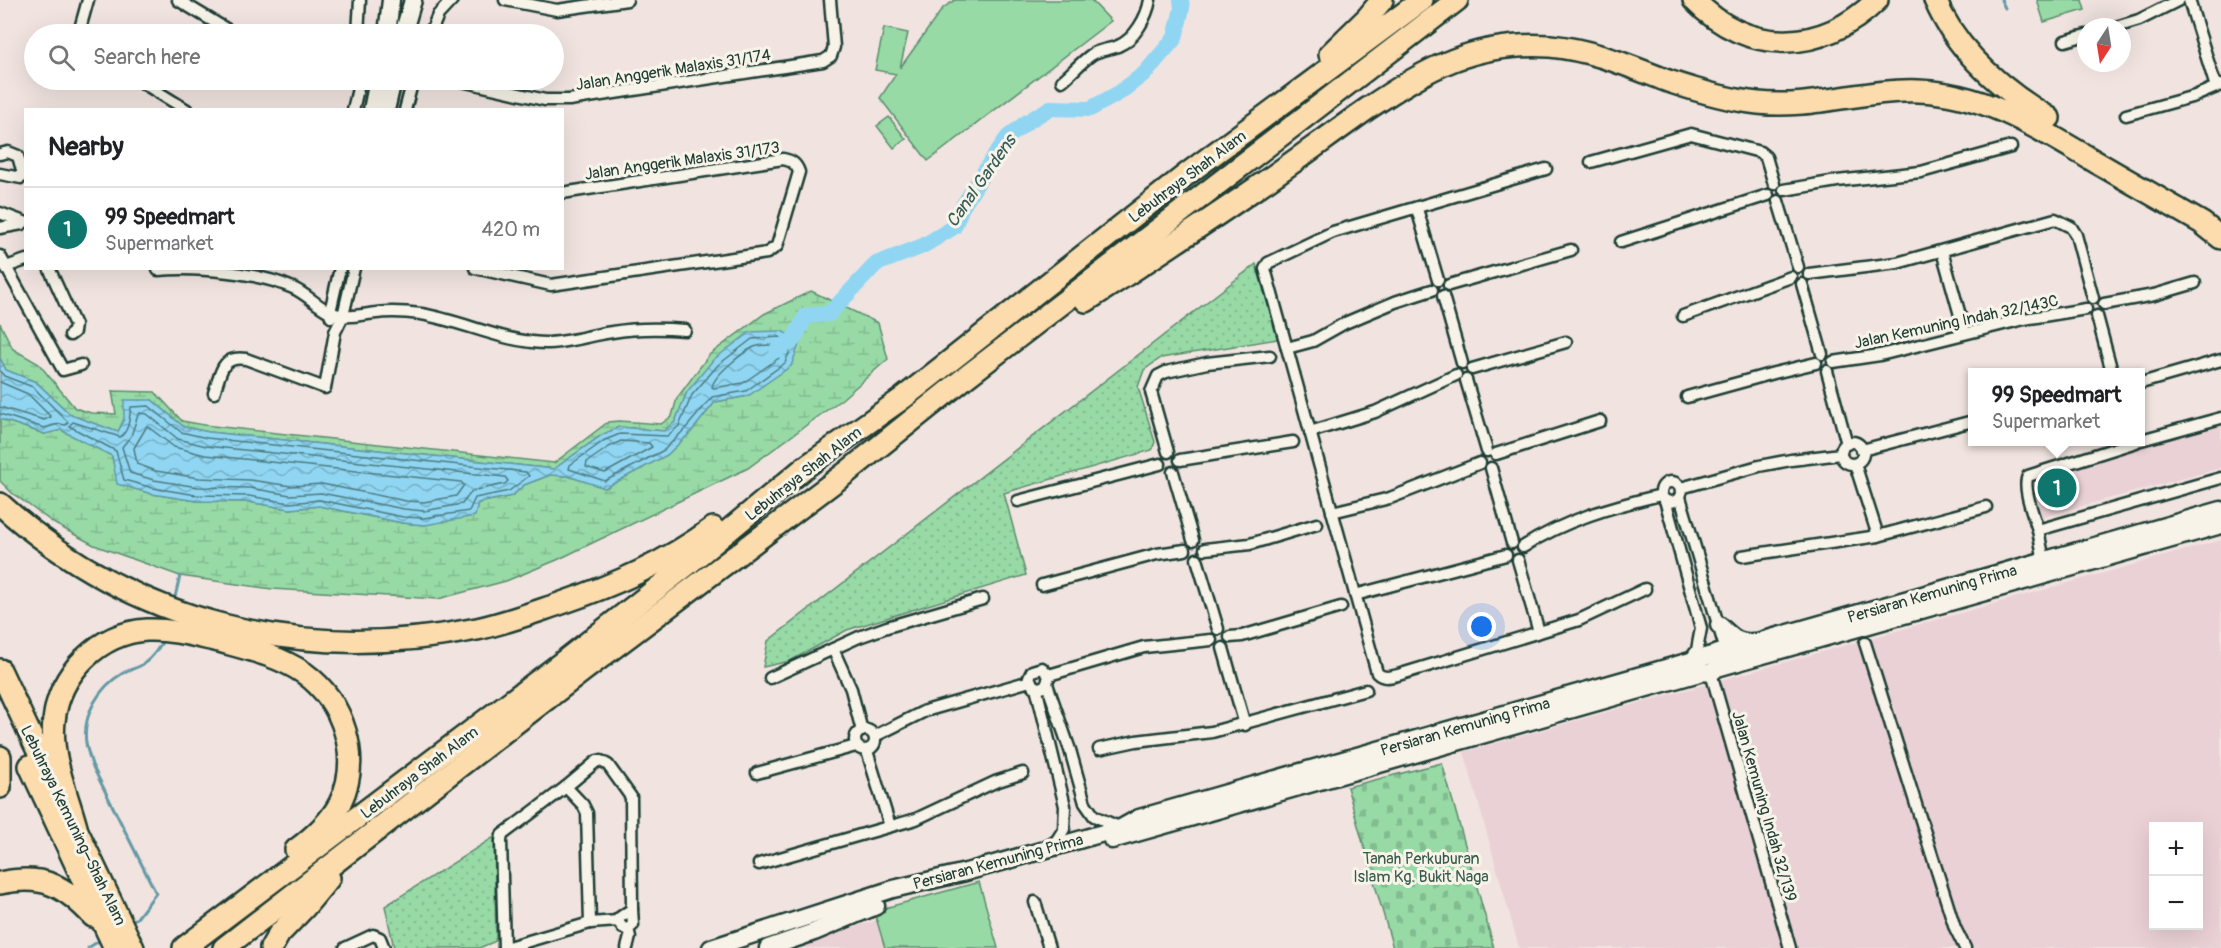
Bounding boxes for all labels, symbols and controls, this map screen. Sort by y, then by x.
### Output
north arrow [2077,18,2131,72]
search box [24,24,564,90]
icon: search [45,41,78,74]
text: Search here [93,43,200,71]
street label: Jalan Anggerik Malaxis 31/174 [574,45,772,95]
street label: Lebuhraya Shah Alam [1125,126,1250,228]
water label: Canal Gardens [941,129,1023,232]
text: Nearby [48,131,124,163]
street label: Jalan Anggerik Malaxis 31/173 [583,137,781,185]
text: 99 Speedmart [105,203,235,231]
text: 1 [64,217,71,242]
text: 420 m [481,217,540,242]
text: Supermarket [105,231,214,256]
street label: Jalan Kemuning Indah 32/143C [1852,291,2060,353]
popup [1968,368,2145,446]
text: 99 Speedmart [1992,381,2121,409]
text: Supermarket [1992,409,2100,434]
street label: Lebuhraya Shah Alam [741,422,866,525]
pin: 1 [2038,466,2076,510]
street label: Persiaran Kemuning Prima [1845,560,2019,628]
your location [1467,612,1496,641]
street label: Persiaran Kemuning Prima [1378,693,1552,761]
street label: Jalan Kemuning Indah 32/139 [1727,709,1801,904]
street label: Lebuhraya Kemuning–Shah Alam [16,722,130,929]
street label: Lebuhraya Shah Alam [357,722,482,824]
map controls [2149,822,2203,930]
button: + [2149,822,2203,876]
street label: Persiaran Kemuning Prima [911,830,1086,894]
park label: Tanah Perkuburan Islam Kg. Bukit Naga [1353,849,1489,887]
button: − [2149,876,2203,930]

